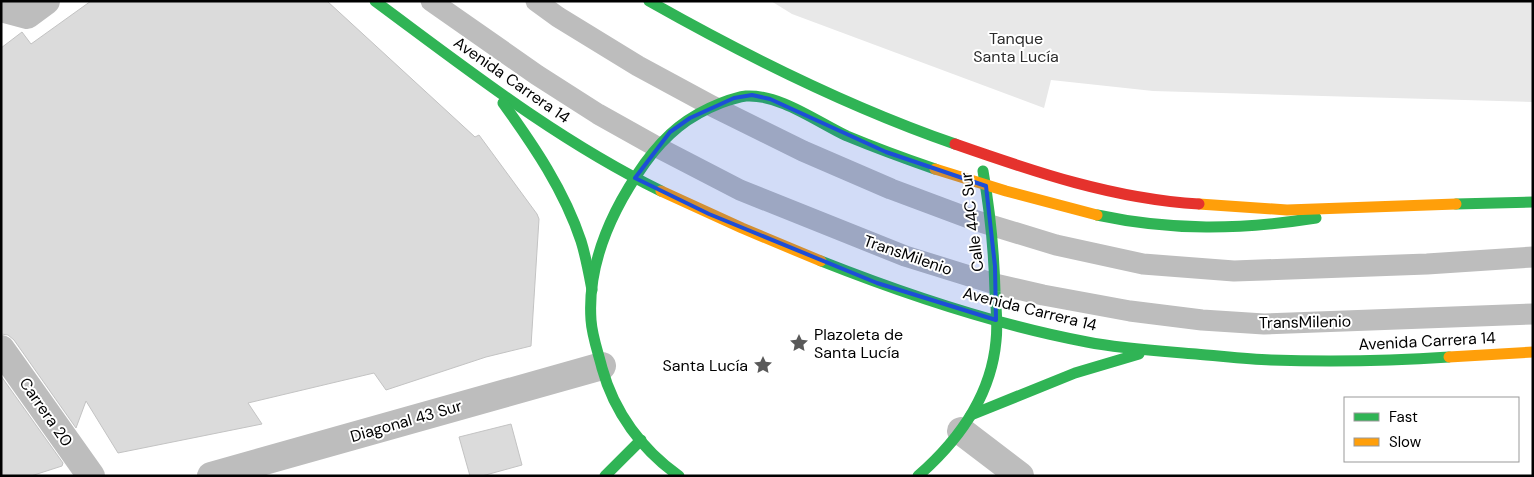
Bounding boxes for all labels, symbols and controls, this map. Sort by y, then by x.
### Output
park label: Tanque Santa Lucía [973,28,1059,67]
street label: Avenida Carrera 14 [450,32,574,128]
street label: Calle 44C Sur [955,171,989,273]
street label: TransMilenio [861,230,955,280]
street label: Avenida Carrera 14 [961,282,1099,336]
street label: TransMilenio [1259,311,1351,333]
place label: Plazoleta de Santa Lucía [814,324,903,363]
street label: Avenida Carrera 14 [1358,327,1496,355]
place icon: Plazoleta de Santa Lucía [788,332,810,354]
place icon: Santa Lucía [752,354,774,376]
place label: Santa Lucía [663,355,748,376]
street label: Carrera 20 [15,373,77,451]
street label: Diagonal 43 Sur [348,395,464,447]
legend [1344,397,1519,462]
text: Fast [1389,407,1418,427]
text: Slow [1389,432,1422,452]

